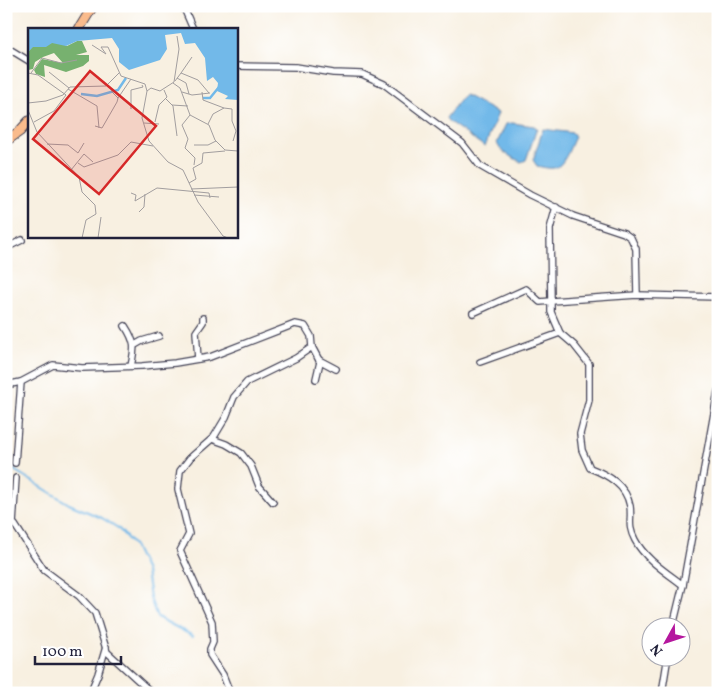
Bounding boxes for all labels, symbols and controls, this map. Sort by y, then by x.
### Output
inset map [28,28,238,238]
north arrow [642,616,692,666]
scale bar [35,634,121,666]
text: N [647,639,668,659]
text: 100 m [42,642,82,663]

